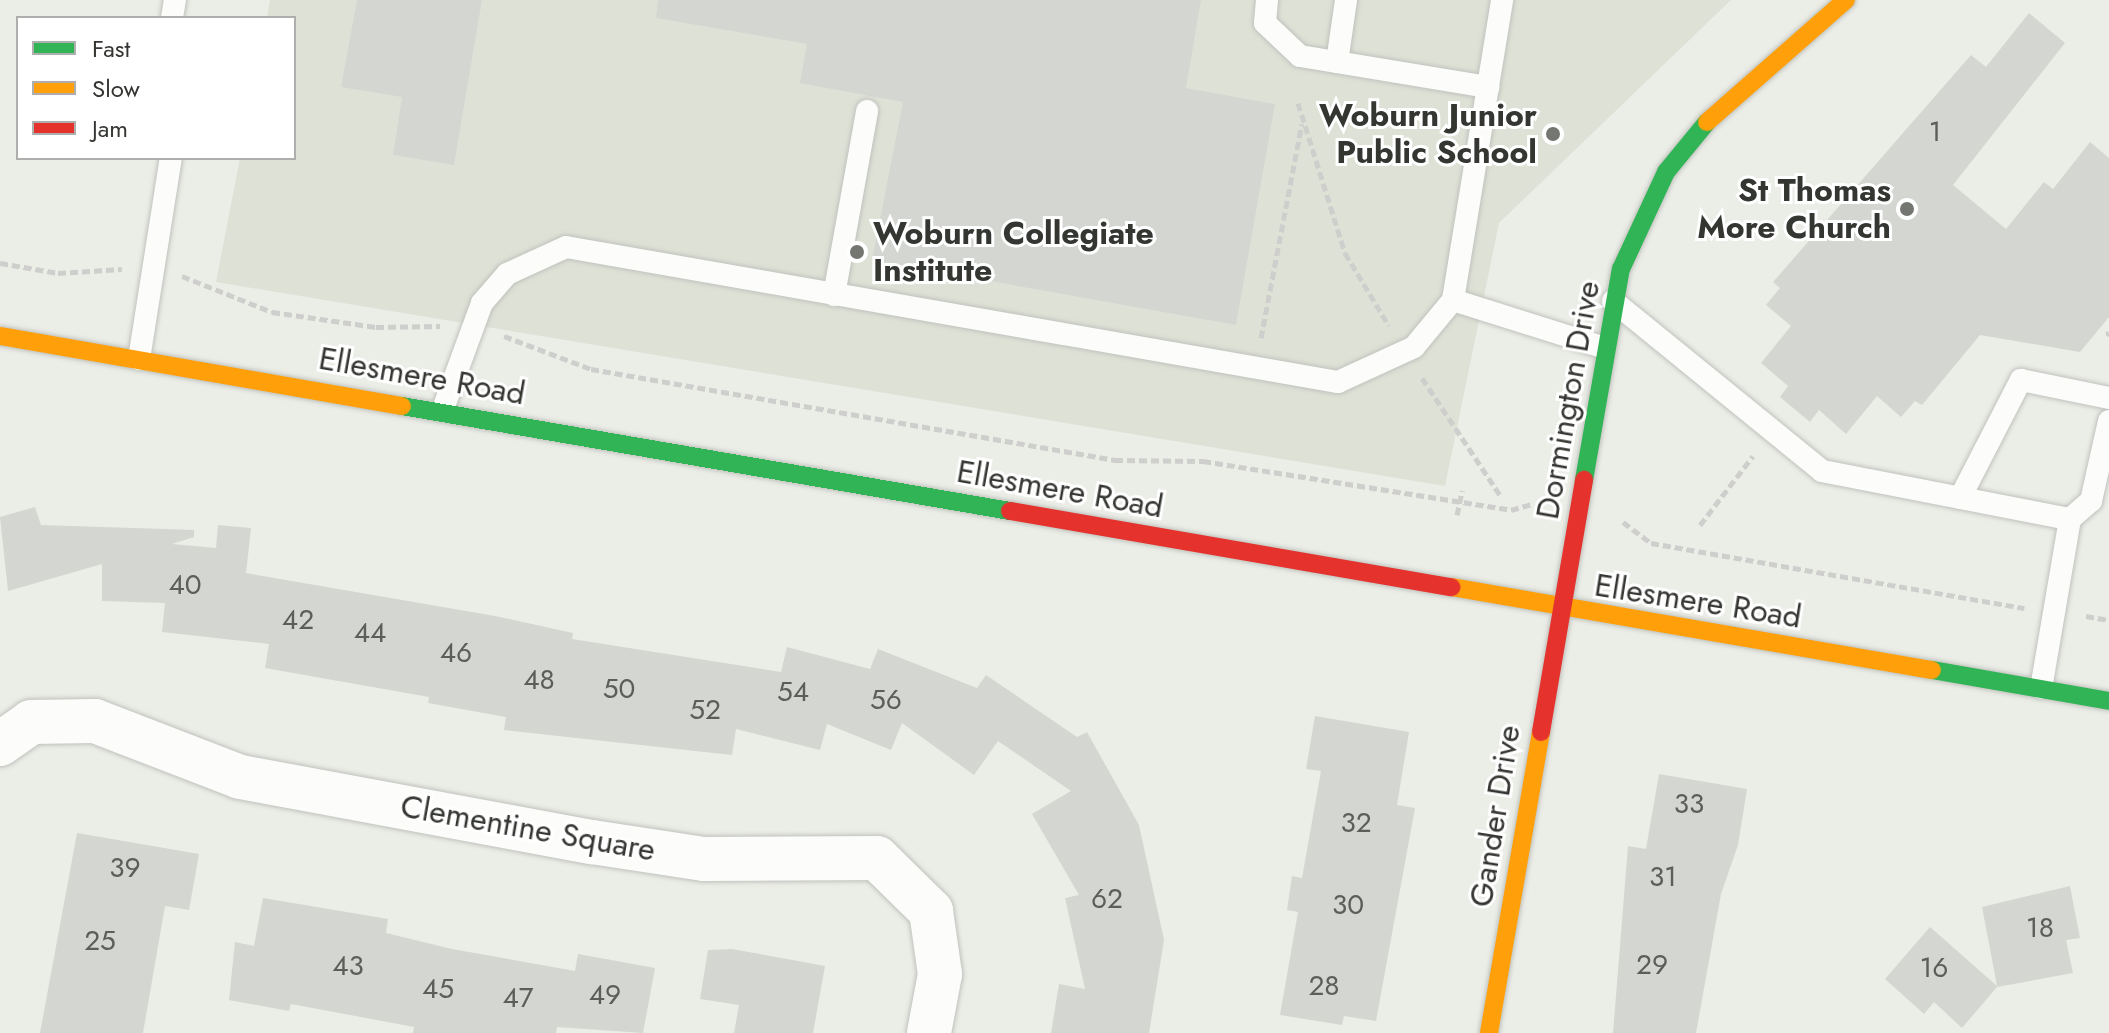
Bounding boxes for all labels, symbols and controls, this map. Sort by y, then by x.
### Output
legend [16,16,296,160]
text: Fast [92,31,130,66]
text: Slow [92,71,140,106]
place label: Woburn Junior Public School [1319,97,1537,172]
text: Jam [92,111,128,146]
house number: 1 [1929,115,1941,149]
marker: Woburn Junior Public School [1544,125,1562,143]
place label: St Thomas More Church [1697,172,1891,247]
marker: St Thomas More Church [1898,200,1916,218]
place label: Woburn Collegiate Institute [873,215,1154,290]
marker: Woburn Collegiate Institute [848,243,866,261]
street label: Dormington Drive [1528,278,1608,522]
street label: Ellesmere Road [316,339,528,413]
street label: Ellesmere Road [954,452,1166,526]
street label: Ellesmere Road [1592,566,1804,636]
house number: 40 [168,568,202,602]
house number: 42 [282,603,314,637]
house number: 44 [354,616,386,650]
house number: 46 [440,636,472,670]
house number: 48 [523,663,555,697]
house number: 50 [603,672,635,706]
house number: 54 [777,675,809,709]
house number: 56 [870,683,902,717]
house number: 52 [689,693,721,727]
street label: Gander Drive [1462,722,1528,910]
street label: Clementine Square [398,787,658,869]
house number: 33 [1674,787,1704,821]
house number: 32 [1340,806,1372,840]
house number: 39 [109,851,141,885]
house number: 31 [1649,860,1677,894]
house number: 62 [1091,882,1123,916]
house number: 30 [1332,888,1364,922]
house number: 18 [2026,911,2054,945]
house number: 25 [84,924,116,958]
house number: 29 [1636,948,1668,982]
house number: 43 [332,949,364,983]
house number: 16 [1920,951,1948,985]
house number: 28 [1308,969,1340,1003]
house number: 45 [422,972,454,1006]
house number: 49 [589,978,621,1012]
house number: 47 [502,981,534,1015]

